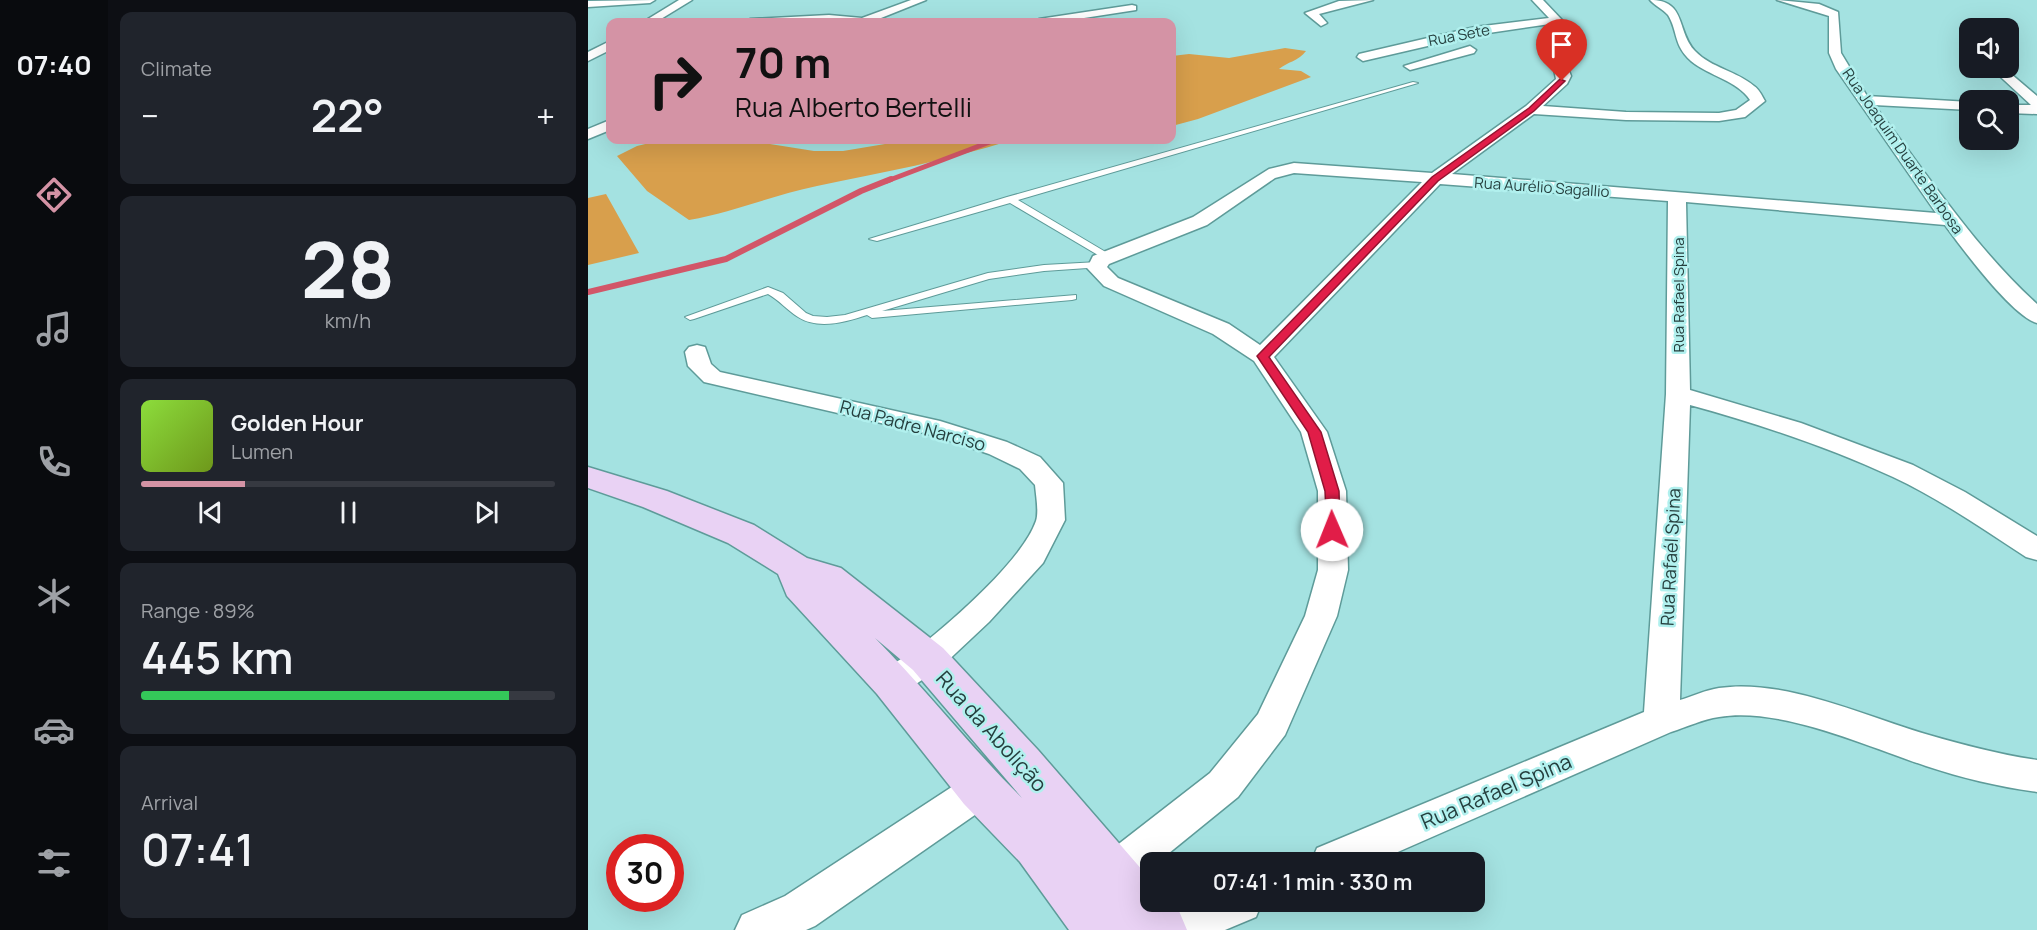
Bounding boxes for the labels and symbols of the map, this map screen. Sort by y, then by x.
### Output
street label: Rua Sete [1426,19,1492,51]
pin [1536,19,1587,81]
street label: Rua Joaquim Duarte Barbosa [1838,64,1968,238]
street label: Rua Aurélio Sagallio [1474,172,1610,202]
street label: Rua Rafael Spina [1668,237,1689,353]
street label: Rua Padre Narciso [838,394,988,456]
street label: Rua Rafaél Spina [1654,487,1686,627]
position arrow [1300,498,1364,562]
street label: Rua da Abolição [930,665,1054,797]
street label: Rua Rafael Spina [1416,747,1576,835]
speed limit sign: 30 [606,834,684,912]

